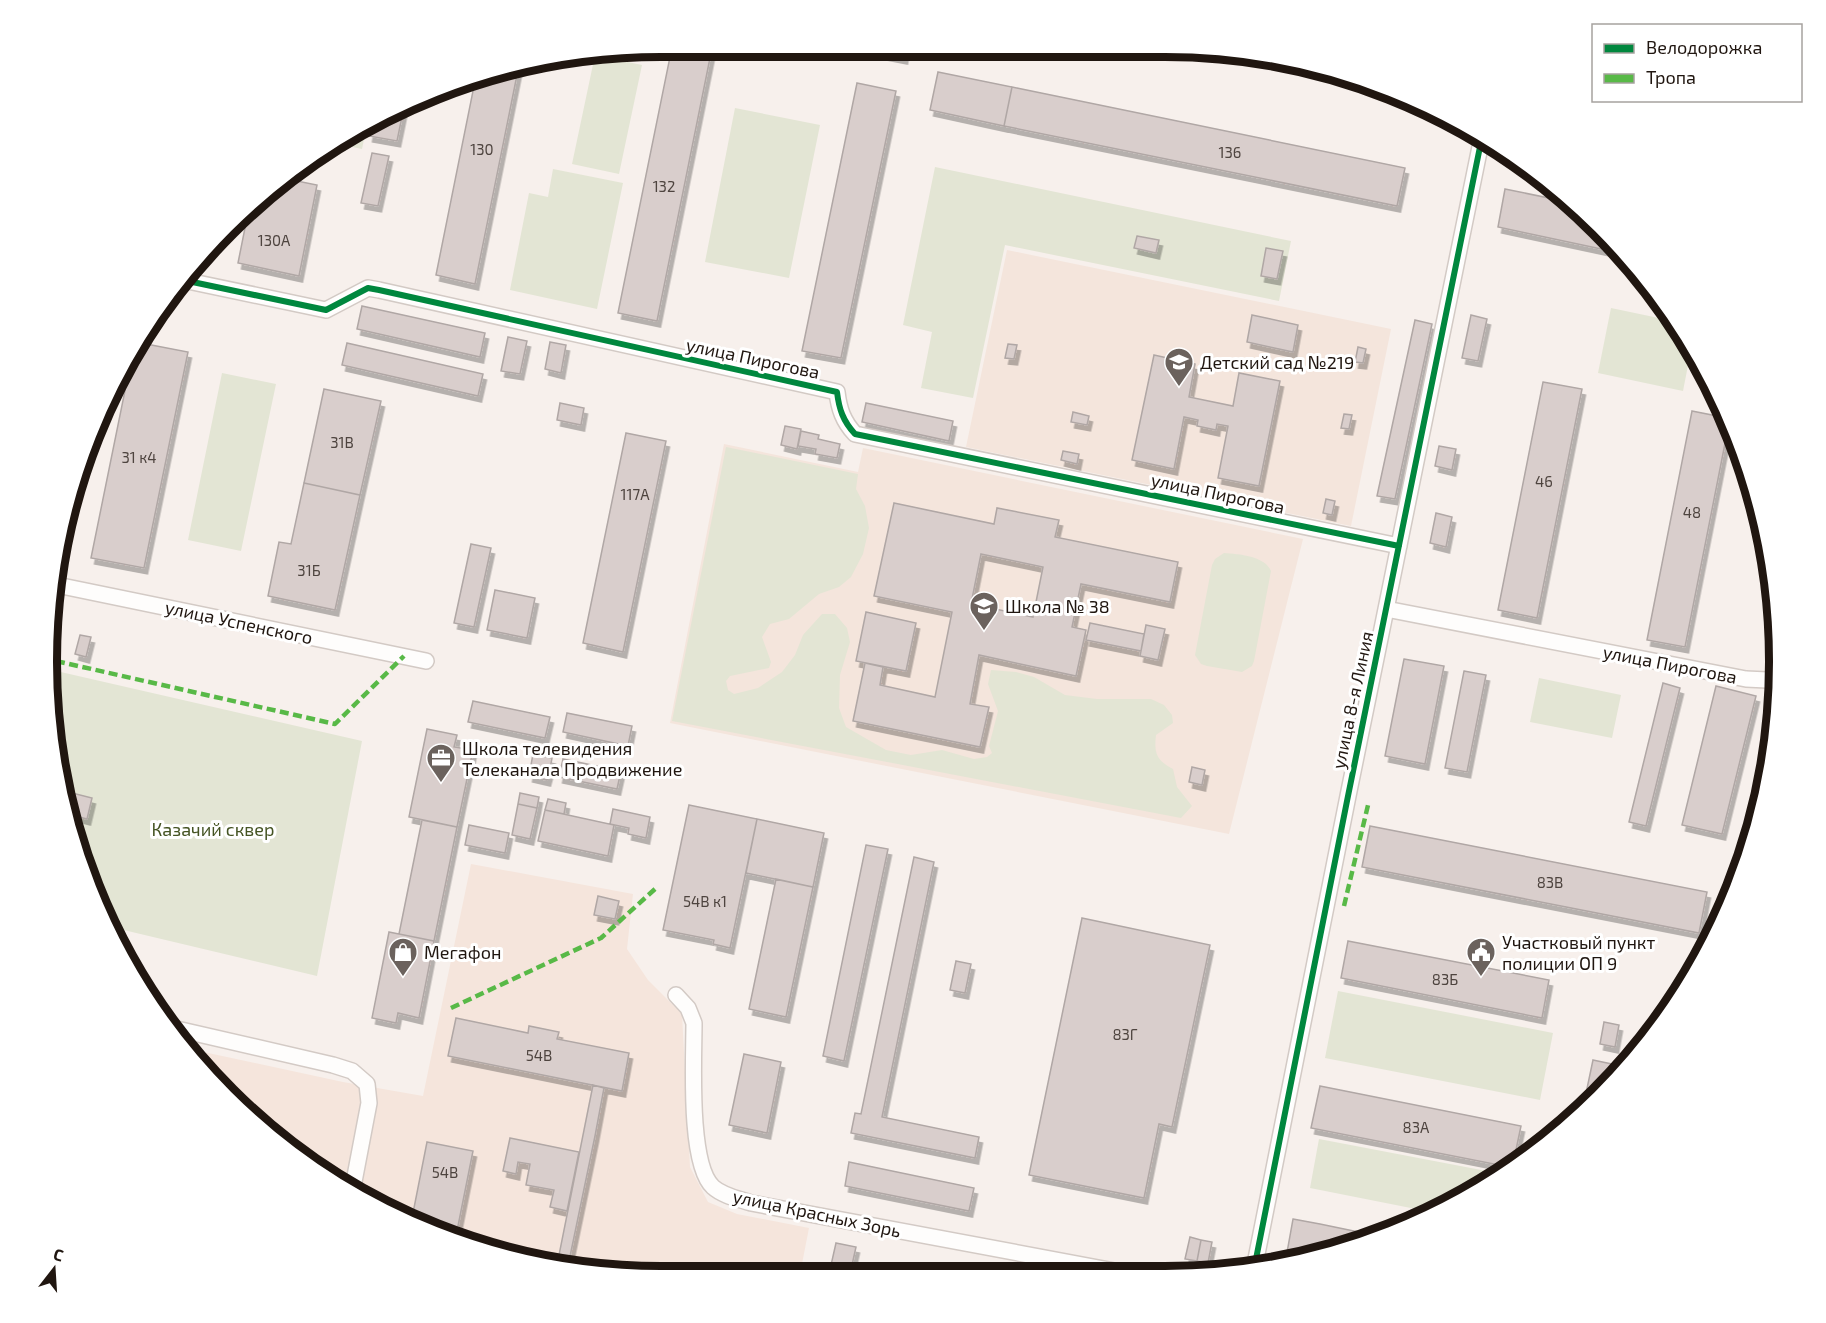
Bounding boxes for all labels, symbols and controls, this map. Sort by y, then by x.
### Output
legend [1592,24,1802,102]
text: Велодорожка [1646,36,1762,58]
text: Тропа [1646,66,1696,88]
house number: 130 [470,140,494,158]
house number: 136 [1219,143,1241,161]
house number: 132 [653,177,675,195]
house number: 130А [258,231,291,249]
street label: улица Пирогова [684,333,822,383]
school or university icon: Детский сад №219 [1163,346,1195,388]
place label: Детский сад №219 [1200,351,1354,373]
house number: 31В [330,433,354,451]
house number: 31 к4 [122,448,156,466]
street label: улица Пирогова [1149,468,1287,518]
house number: 46 [1535,472,1553,490]
house number: 117А [621,485,650,503]
house number: 48 [1683,503,1701,521]
house number: 31Б [297,561,321,579]
school or university icon: Школа № 38 [968,590,1000,632]
place label: Школа № 38 [1005,595,1110,617]
street label: улица Успенского [163,596,315,648]
street label: улица 8-я Линия [1327,629,1377,771]
street label: улица Пирогова [1601,640,1739,688]
place label: Школа телевидения Телеканала Продвижение [462,737,682,780]
office icon: Школа телевидения Телеканала Продвижение [425,742,457,784]
park label: Казачий сквер [152,818,275,840]
house number: 83В [1537,873,1563,891]
house number: 54В к1 [683,892,727,910]
place label: Участковый пункт полиции ОП 9 [1502,931,1656,974]
shop icon: Мегафон [387,936,419,978]
public building icon: Участковый пункт полиции ОП 9 [1465,936,1497,978]
place label: Мегафон [424,941,501,963]
house number: 83Б [1432,970,1458,988]
house number: 83Г [1112,1025,1138,1043]
house number: 54В [526,1046,552,1064]
house number: 83А [1403,1118,1430,1136]
house number: 54В [432,1163,458,1181]
street label: улица Красных Зорь [731,1184,903,1242]
north arrow [24,1239,84,1299]
text: С [51,1244,66,1265]

